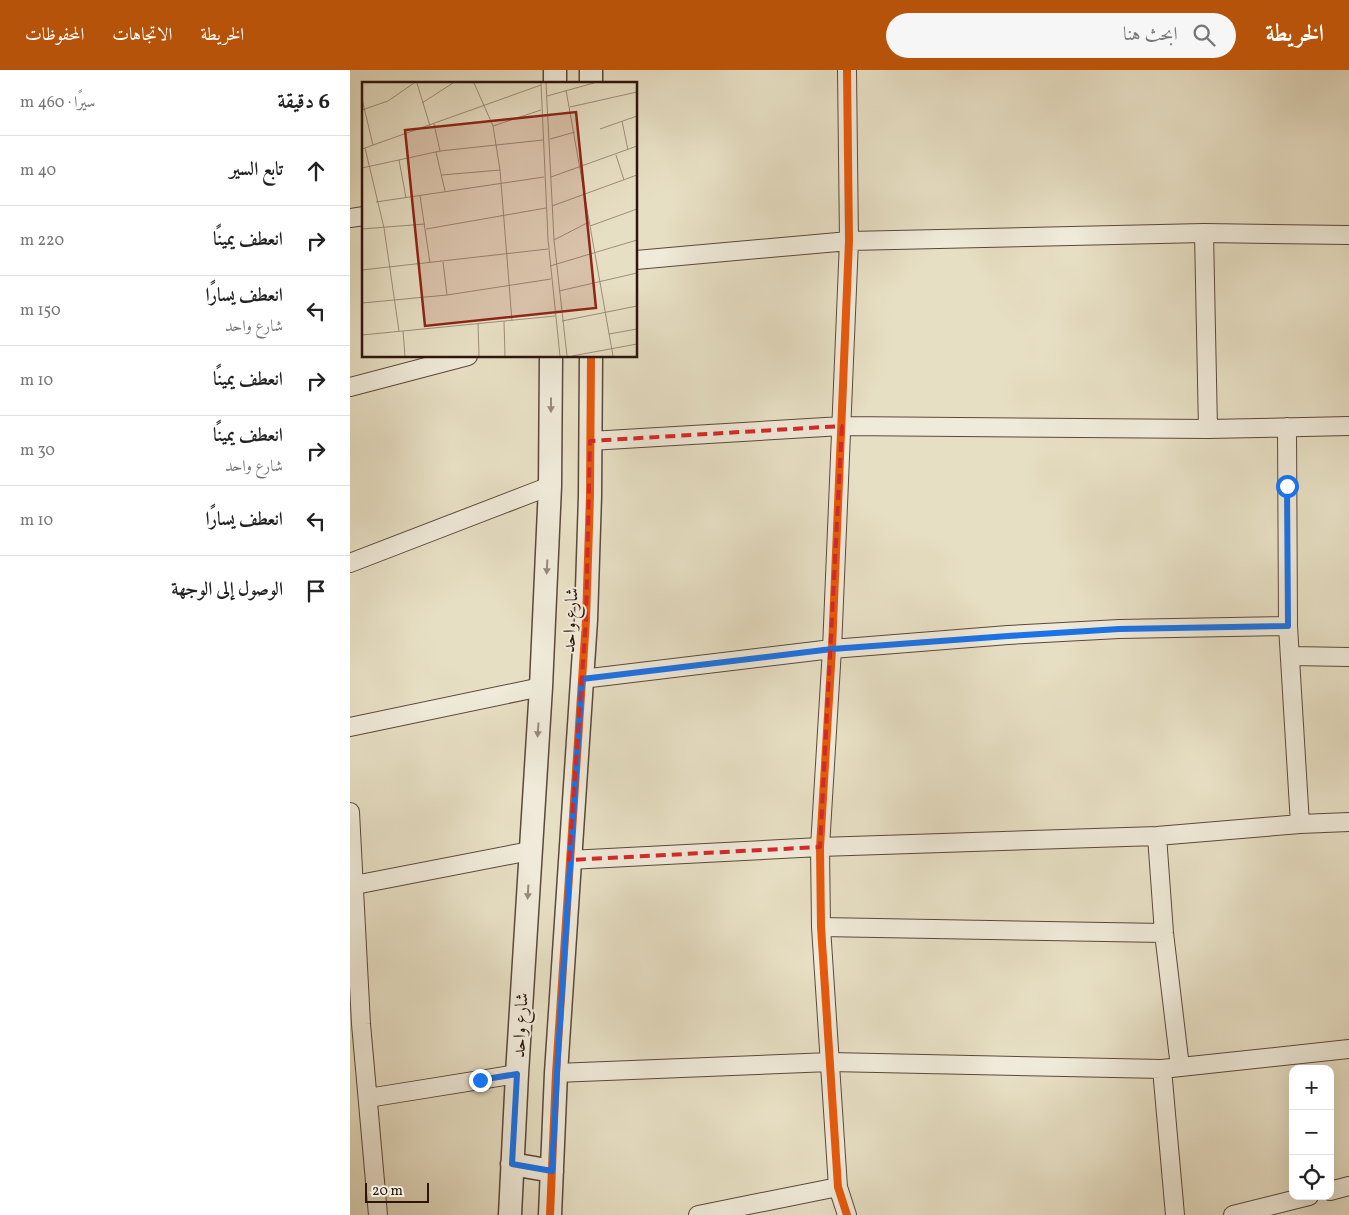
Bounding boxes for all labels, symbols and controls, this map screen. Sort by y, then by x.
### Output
search box [886,13,1236,58]
text: الخريطة [1266,18,1324,52]
icon: search [1190,21,1218,49]
text: ابحث هنا [1123,22,1178,48]
text: المحفوظات [25,23,84,48]
text: الاتجاهات [112,23,172,48]
text: الخريطة [200,23,244,48]
inset map [362,82,638,358]
text: 6 دقيقة [278,88,330,117]
text: سيرًا · 460 m [20,92,95,114]
text: تابع السير [230,157,283,183]
icon: ahead [302,157,330,185]
text: 40 m [20,160,56,182]
text: انعطف يمينًا [213,227,283,253]
icon: right [302,227,330,255]
text: 220 m [20,230,64,252]
text: انعطف يسارًا [205,283,283,309]
icon: left [302,297,330,325]
text: 150 m [20,300,61,322]
text: شارع واحد [225,316,283,338]
text: انعطف يمينًا [213,367,283,393]
icon: right [302,367,330,395]
text: 10 m [20,370,53,392]
one-way arrow [547,397,555,413]
text: انعطف يمينًا [213,423,283,449]
icon: right [302,437,330,465]
text: 30 m [20,440,55,462]
text: شارع واحد [225,456,283,478]
route start [1276,475,1299,498]
text: انعطف يسارًا [205,507,283,533]
icon: left [302,507,330,535]
text: 10 m [20,510,53,532]
one-way arrow [542,560,550,576]
text: الوصول إلى الوجهة [171,577,283,603]
icon: arrive [302,577,330,605]
street label: شارع واحد [557,587,587,653]
one-way arrow [534,722,542,738]
one-way arrow [523,884,531,900]
street label: شارع واحد [507,992,537,1058]
map controls [1289,1065,1334,1200]
button: + [1289,1065,1334,1110]
route end [469,1069,492,1092]
button: − [1289,1110,1334,1155]
button: locate [1289,1155,1334,1200]
scale bar [365,1180,429,1203]
text: 20 m [372,1182,403,1201]

